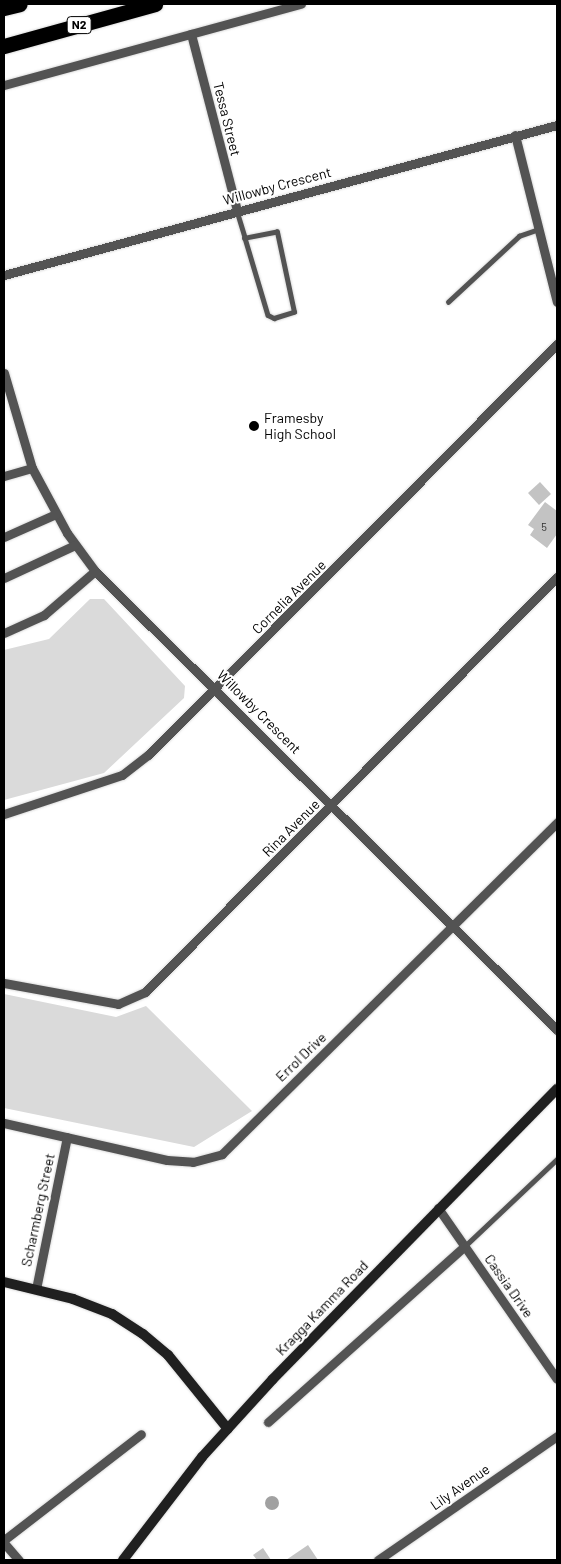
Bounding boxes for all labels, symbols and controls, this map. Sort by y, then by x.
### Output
road number: N2 [66,16,92,34]
street label: Tessa Street [210,80,244,158]
street label: Willowby Crescent [221,163,333,209]
place label: Framesby High School [264,410,336,442]
marker: Framesby High School [248,420,260,432]
house number: 5 [541,520,547,534]
street label: Cornelia Avenue [249,557,329,637]
street label: Willowby Crescent [214,667,304,757]
street label: Rina Avenue [259,796,323,860]
street label: Errol Drive [272,1029,330,1085]
street label: Scharmberg Street [18,1152,58,1268]
street label: Cassia Drive [481,1251,537,1321]
street label: Kragga Kamma Road [272,1257,372,1359]
street label: Lily Avenue [427,1460,493,1514]

